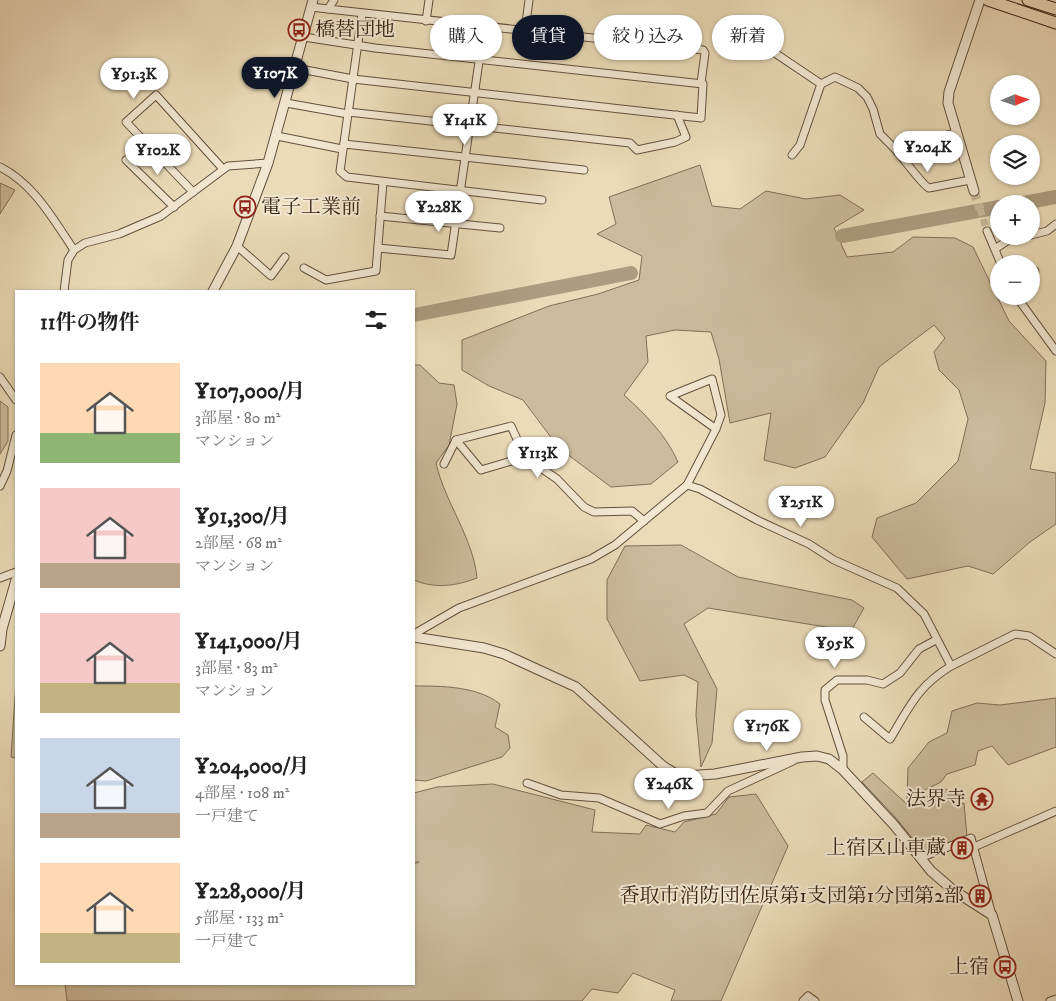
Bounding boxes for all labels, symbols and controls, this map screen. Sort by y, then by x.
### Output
chip: 購入 [430,15,502,60]
chip: 賃貸 [512,15,584,60]
chip: 絞り込み [594,15,702,60]
chip: 新着 [712,15,784,60]
bus stop icon: 橋替団地 [287,18,311,42]
place label: 橋替団地 [315,18,395,43]
pin: ¥107K [240,56,310,99]
pin: ¥91.3K [93,58,175,100]
text: ¥107K [253,63,297,83]
text: ¥91.3K [111,64,157,84]
north arrow [990,75,1040,125]
map controls [990,75,1040,305]
pin: ¥141K [430,104,500,146]
text: ¥141K [444,110,486,130]
pin: ¥204K [893,130,963,173]
pin: ¥102K [123,134,193,176]
button: layers [990,135,1040,185]
text: ¥204K [904,137,952,157]
text: ¥102K [136,140,180,160]
pin: ¥228K [404,190,474,233]
bus stop icon: 電子工業前 [233,195,257,219]
place label: 電子工業前 [261,195,361,220]
button: + [990,195,1040,245]
text: ¥228K [416,197,462,217]
button: − [990,255,1040,305]
icon: filters [362,306,390,334]
text: 11件の物件 [40,310,139,336]
text: ¥107,000/月 [195,379,305,405]
icon: home [80,383,140,443]
text: 3部屋 · 80 m² [195,408,280,428]
text: マンション [195,431,274,451]
pin: ¥113K [503,436,573,479]
text: ¥113K [518,443,558,463]
pin: ¥251K [766,486,836,528]
text: ¥251K [779,492,823,512]
text: ¥91,300/月 [195,504,290,530]
icon: home [80,508,140,568]
text: 2部屋 · 68 m² [195,533,282,553]
text: マンション [195,556,274,576]
pin: ¥95K [805,626,865,669]
text: ¥141,000/月 [195,629,303,655]
icon: home [80,633,140,693]
text: ¥95K [816,633,854,653]
text: 3部屋 · 83 m² [195,658,278,678]
text: マンション [195,681,274,701]
pin: ¥176K [732,710,802,752]
text: ¥176K [745,716,789,736]
text: ¥204,000/月 [195,754,310,780]
icon: home [80,758,140,818]
pin: ¥246K [634,768,704,810]
text: ¥246K [645,774,693,794]
text: 4部屋 · 108 m² [195,783,290,803]
place label: 法界寺 [906,787,966,812]
temple icon: 法界寺 [970,787,994,811]
text: 一戸建て [195,806,259,826]
place label: 上宿区山車蔵 [826,836,946,861]
building icon: 上宿区山車蔵 [950,836,974,860]
text: ¥228,000/月 [195,879,307,905]
icon: home [80,883,140,943]
place label: 香取市消防団佐原第1支団第1分団第2部 [619,884,964,909]
building icon: 香取市消防団佐原第1支団第1分団第2部 [968,884,992,908]
text: 5部屋 · 133 m² [195,908,284,928]
text: 一戸建て [195,931,259,951]
place label: 上宿 [949,955,989,980]
bus stop icon: 上宿 [993,955,1017,979]

